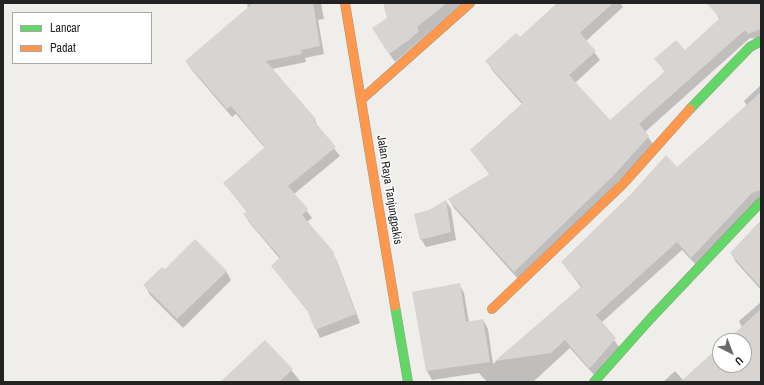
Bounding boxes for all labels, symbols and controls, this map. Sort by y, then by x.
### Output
legend [12,12,152,64]
text: Lancar [50,20,80,36]
text: Padat [50,40,76,56]
street label: Jalan Raya Tanjungpakis [373,134,405,246]
north arrow [712,333,752,373]
text: U [732,354,746,369]

